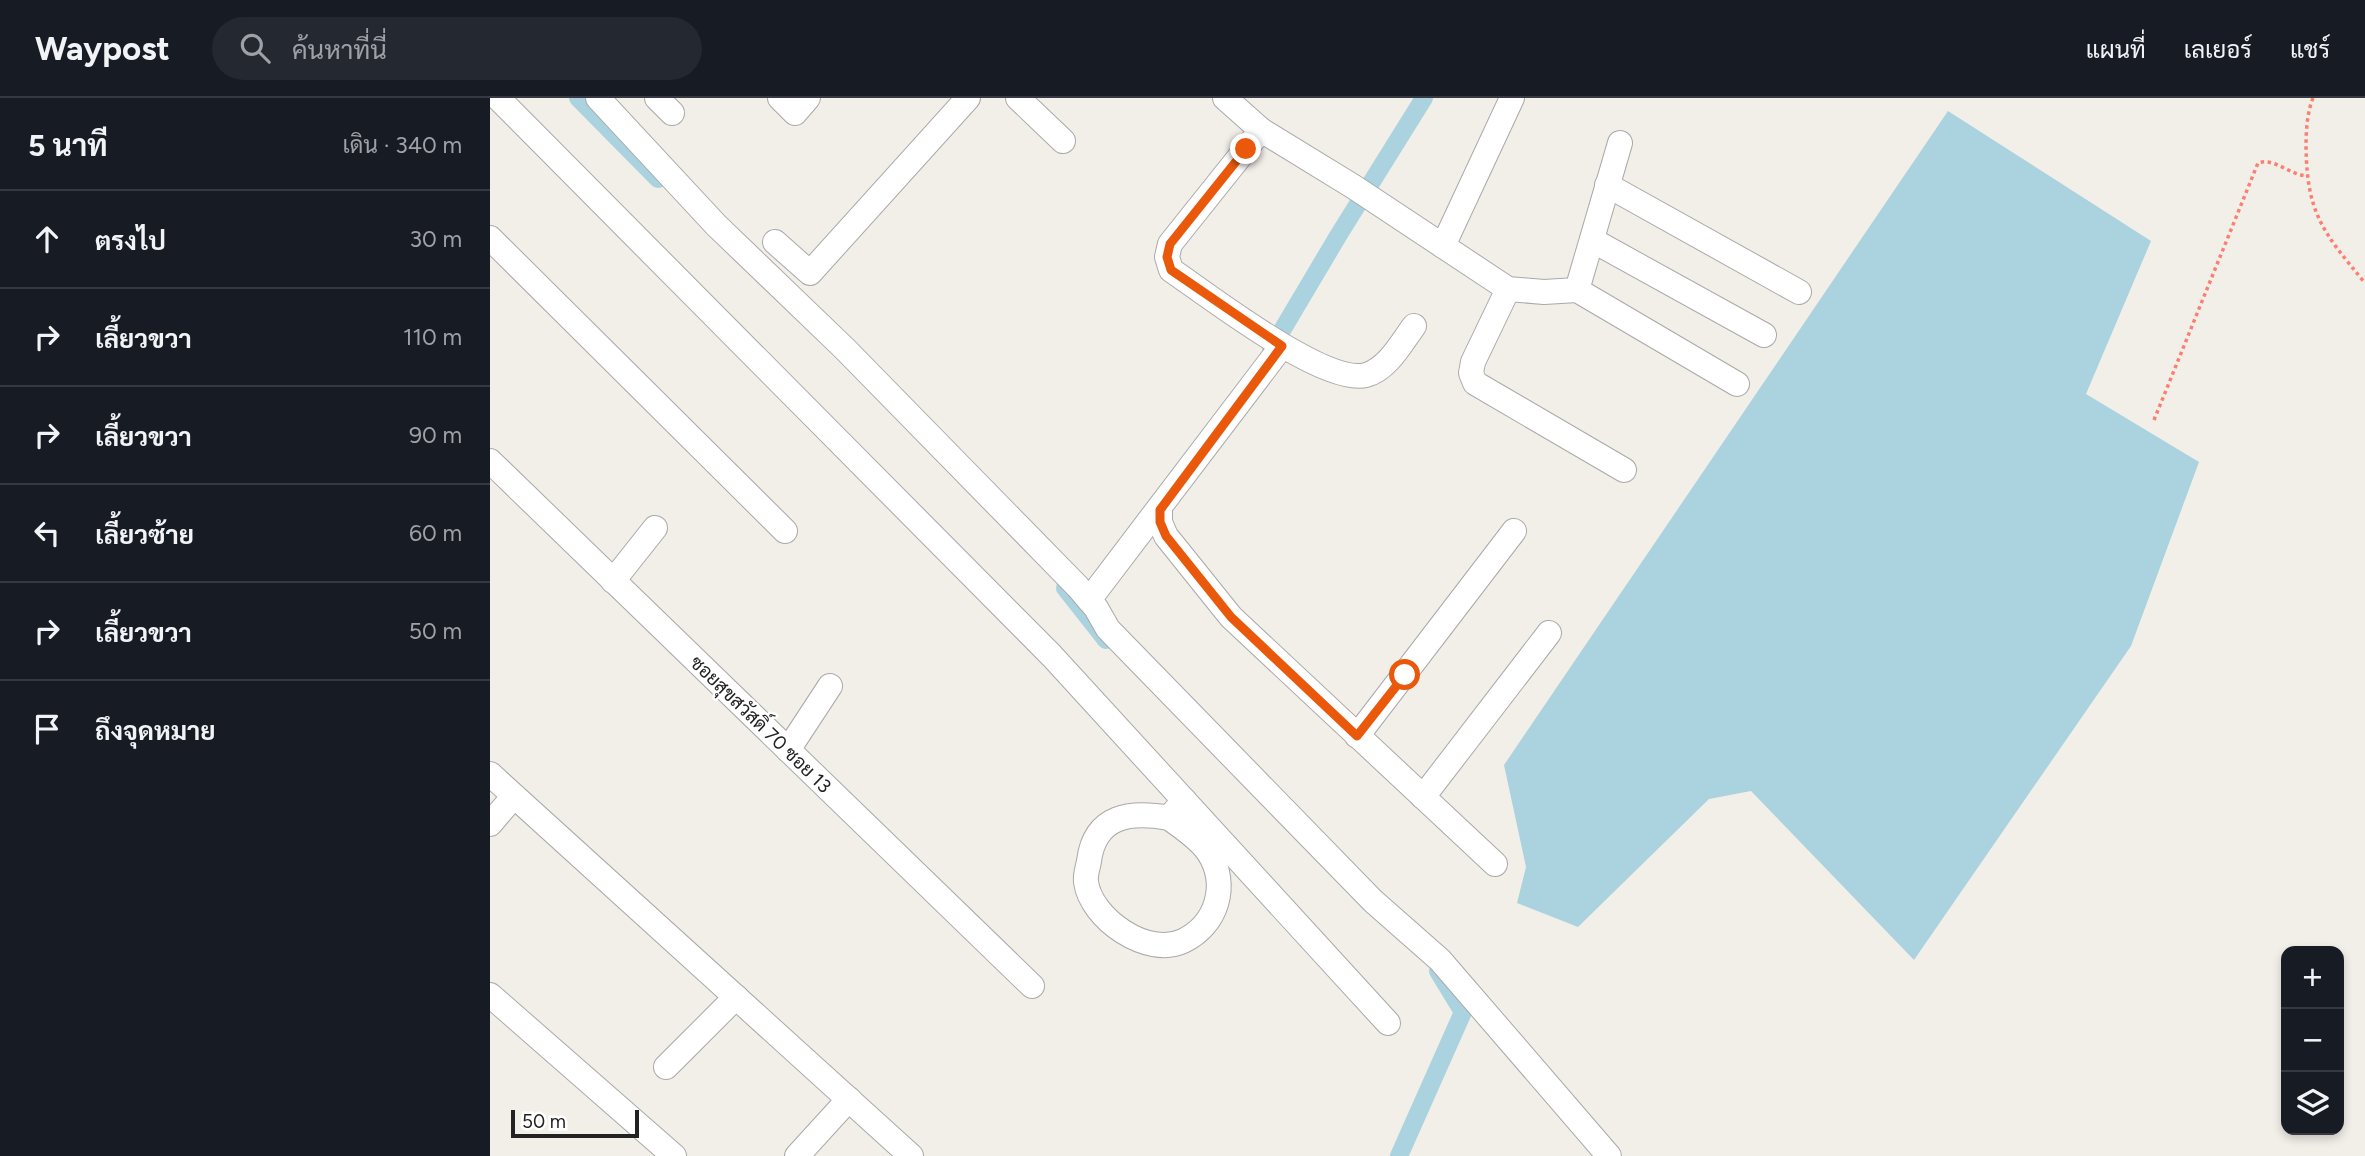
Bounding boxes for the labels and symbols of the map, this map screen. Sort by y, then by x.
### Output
route end [1230,133,1261,164]
street label: ซอยสุขสวัสดิ์ 70 ซอย 13 [685,646,841,798]
route start [1389,659,1420,690]
scale bar [511,1107,639,1139]

